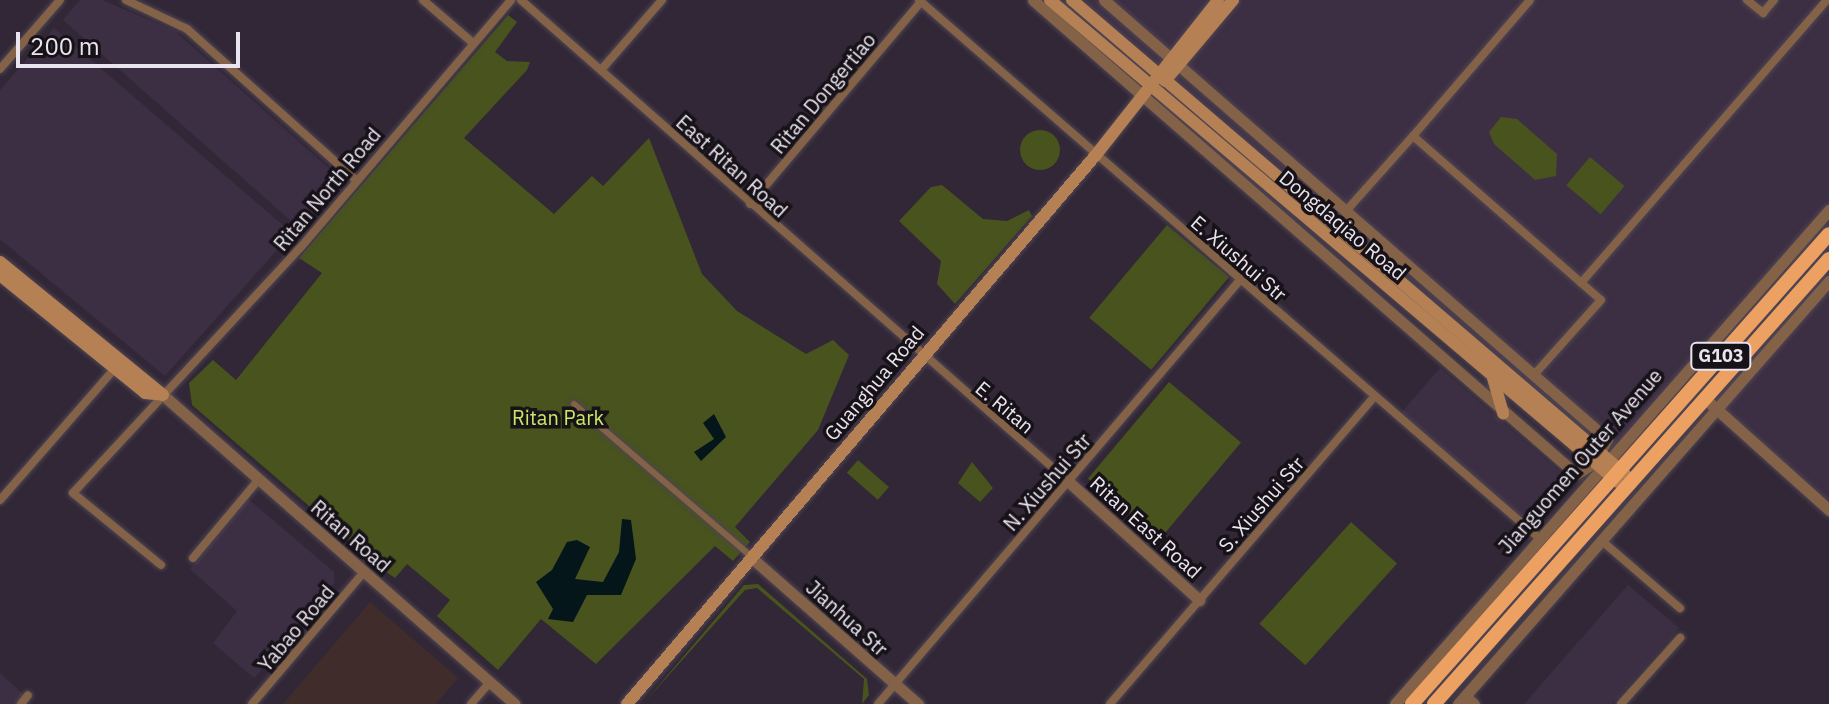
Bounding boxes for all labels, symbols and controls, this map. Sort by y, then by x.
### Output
scale bar [20,16,244,66]
street label: Ritan Dongertiao [766,28,880,158]
text: 200 m [30,30,100,62]
street label: East Ritan Road [671,110,793,222]
street label: Ritan North Road [268,123,386,255]
street label: Dongdaqiao Road [1275,165,1411,285]
street label: E. Xiushui Str [1186,210,1292,306]
street label: Guanghua Road [819,321,929,445]
road number: G103 [1689,342,1753,370]
street label: Jianguomen Outer Avenue [1493,364,1667,558]
street label: E. Ritan [971,376,1039,438]
park label: Ritan Park [512,405,604,429]
street label: N. Xiushui Str [998,428,1096,536]
street label: S. Xiushui Str [1213,451,1309,557]
street label: Ritan East Road [1085,471,1207,583]
street label: Ritan Road [306,495,396,577]
street label: Jianhua Str [801,575,893,661]
street label: Yabao Road [253,580,339,676]

